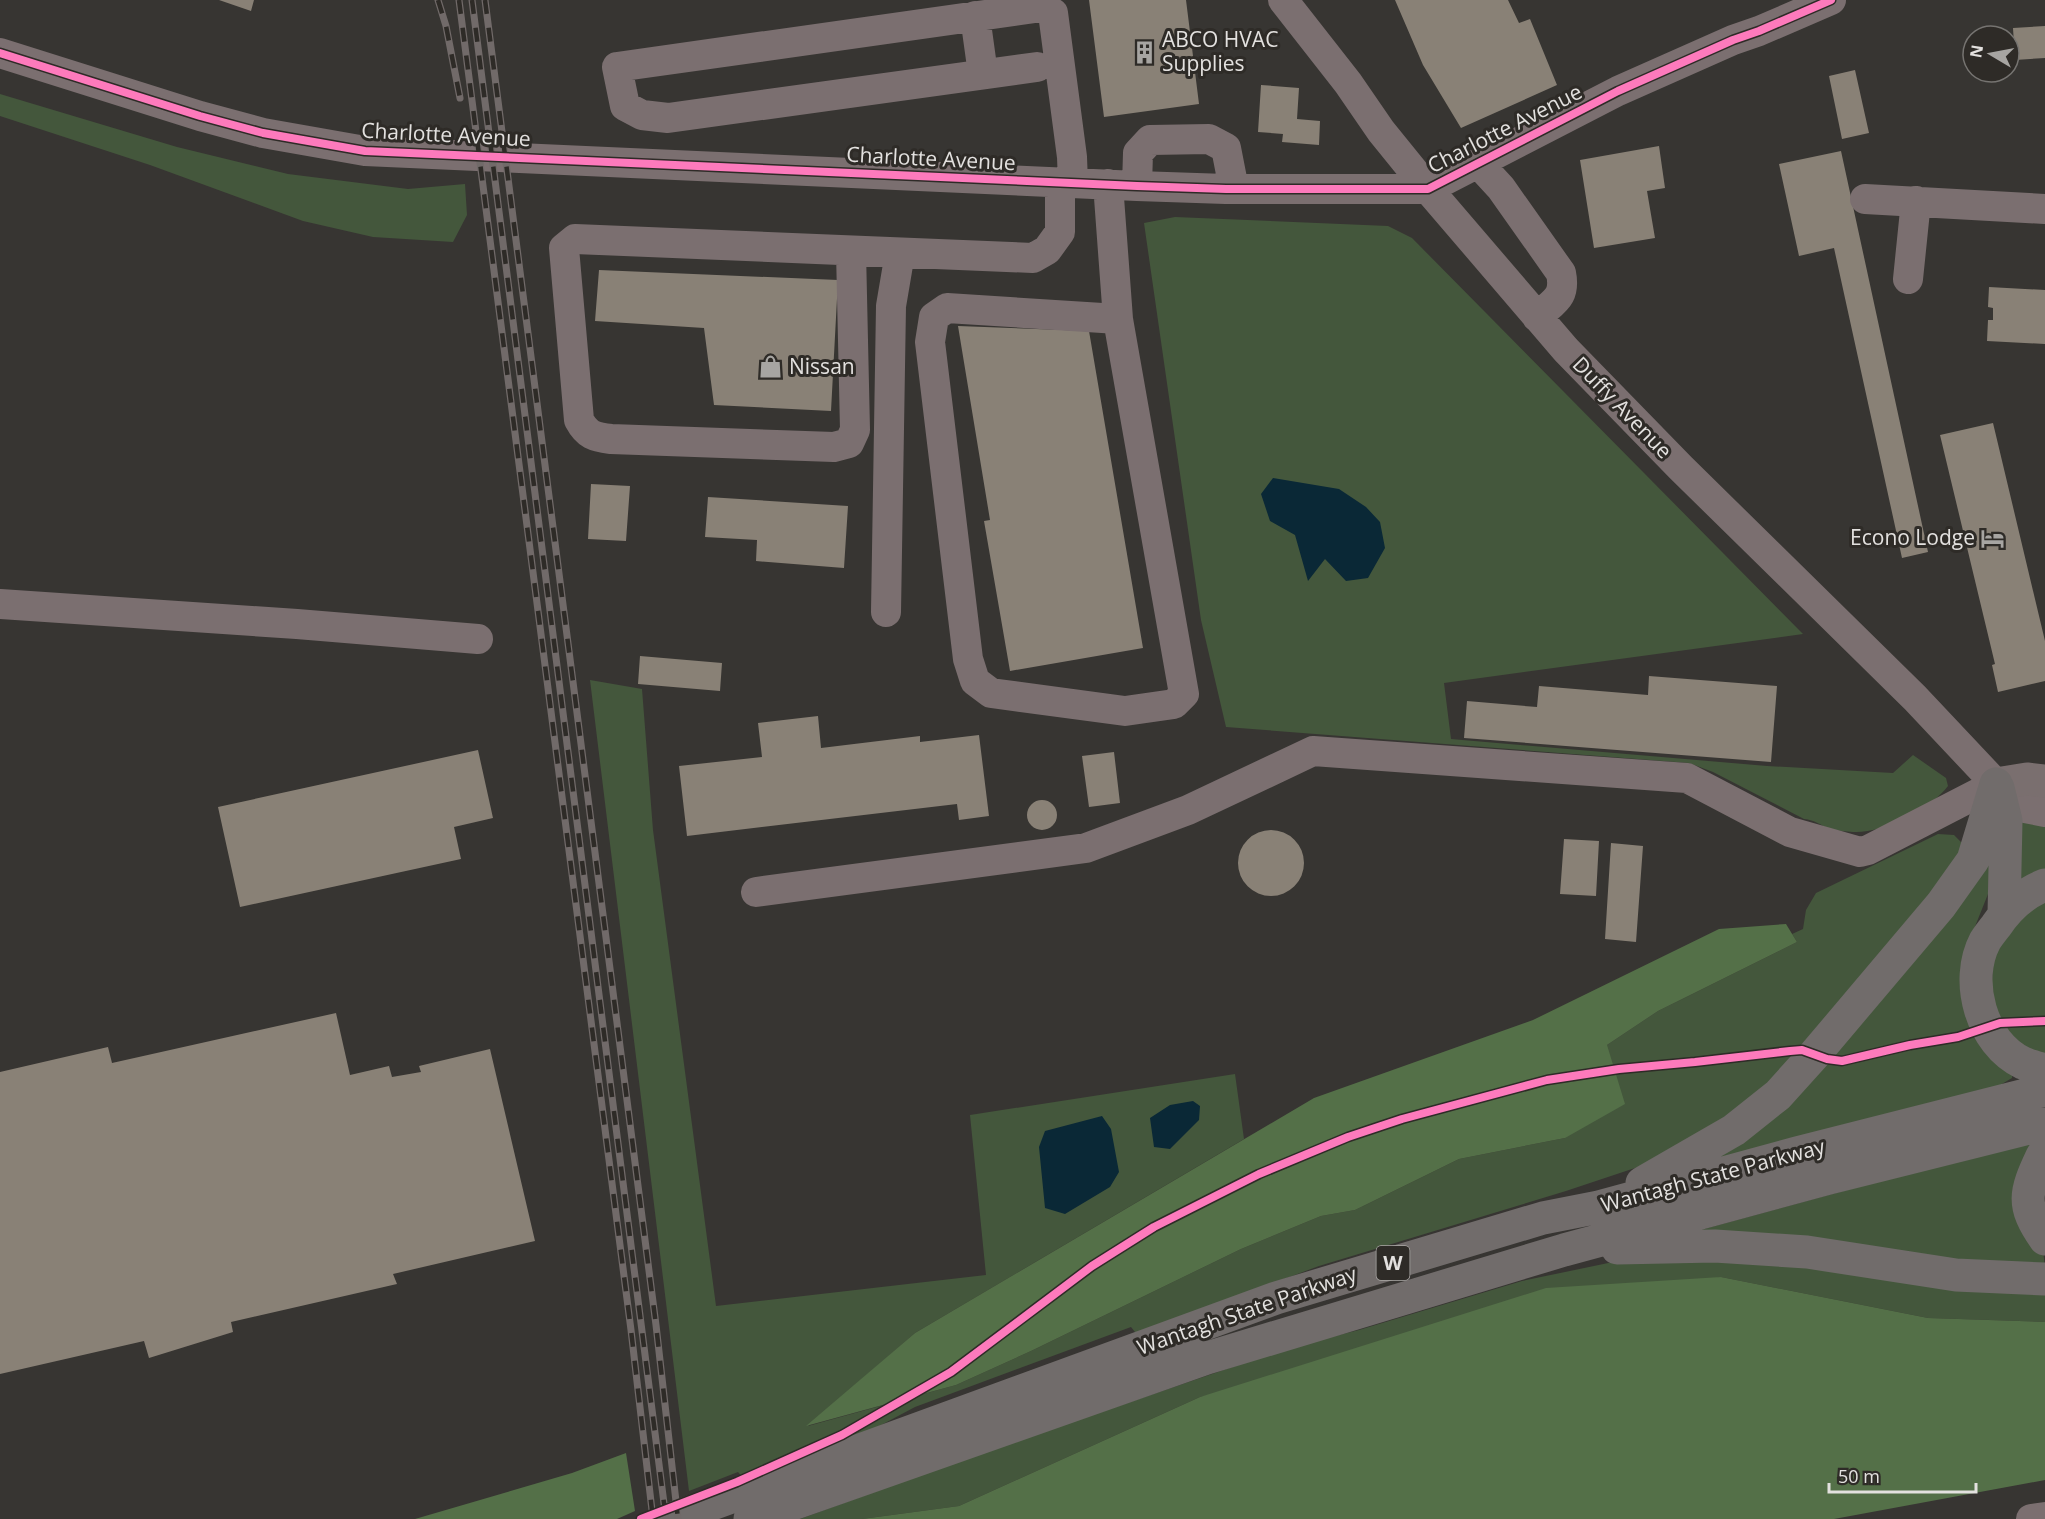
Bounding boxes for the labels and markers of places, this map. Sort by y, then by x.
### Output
place label: ABCO HVAC Supplies [1162,25,1278,77]
building icon: ABCO HVAC Supplies [1131,39,1157,65]
place label: Nissan [789,352,855,380]
shop icon: Nissan [758,354,784,380]
place label: Econo Lodge [1850,523,1975,551]
hotel icon: Econo Lodge [1980,525,2006,551]

